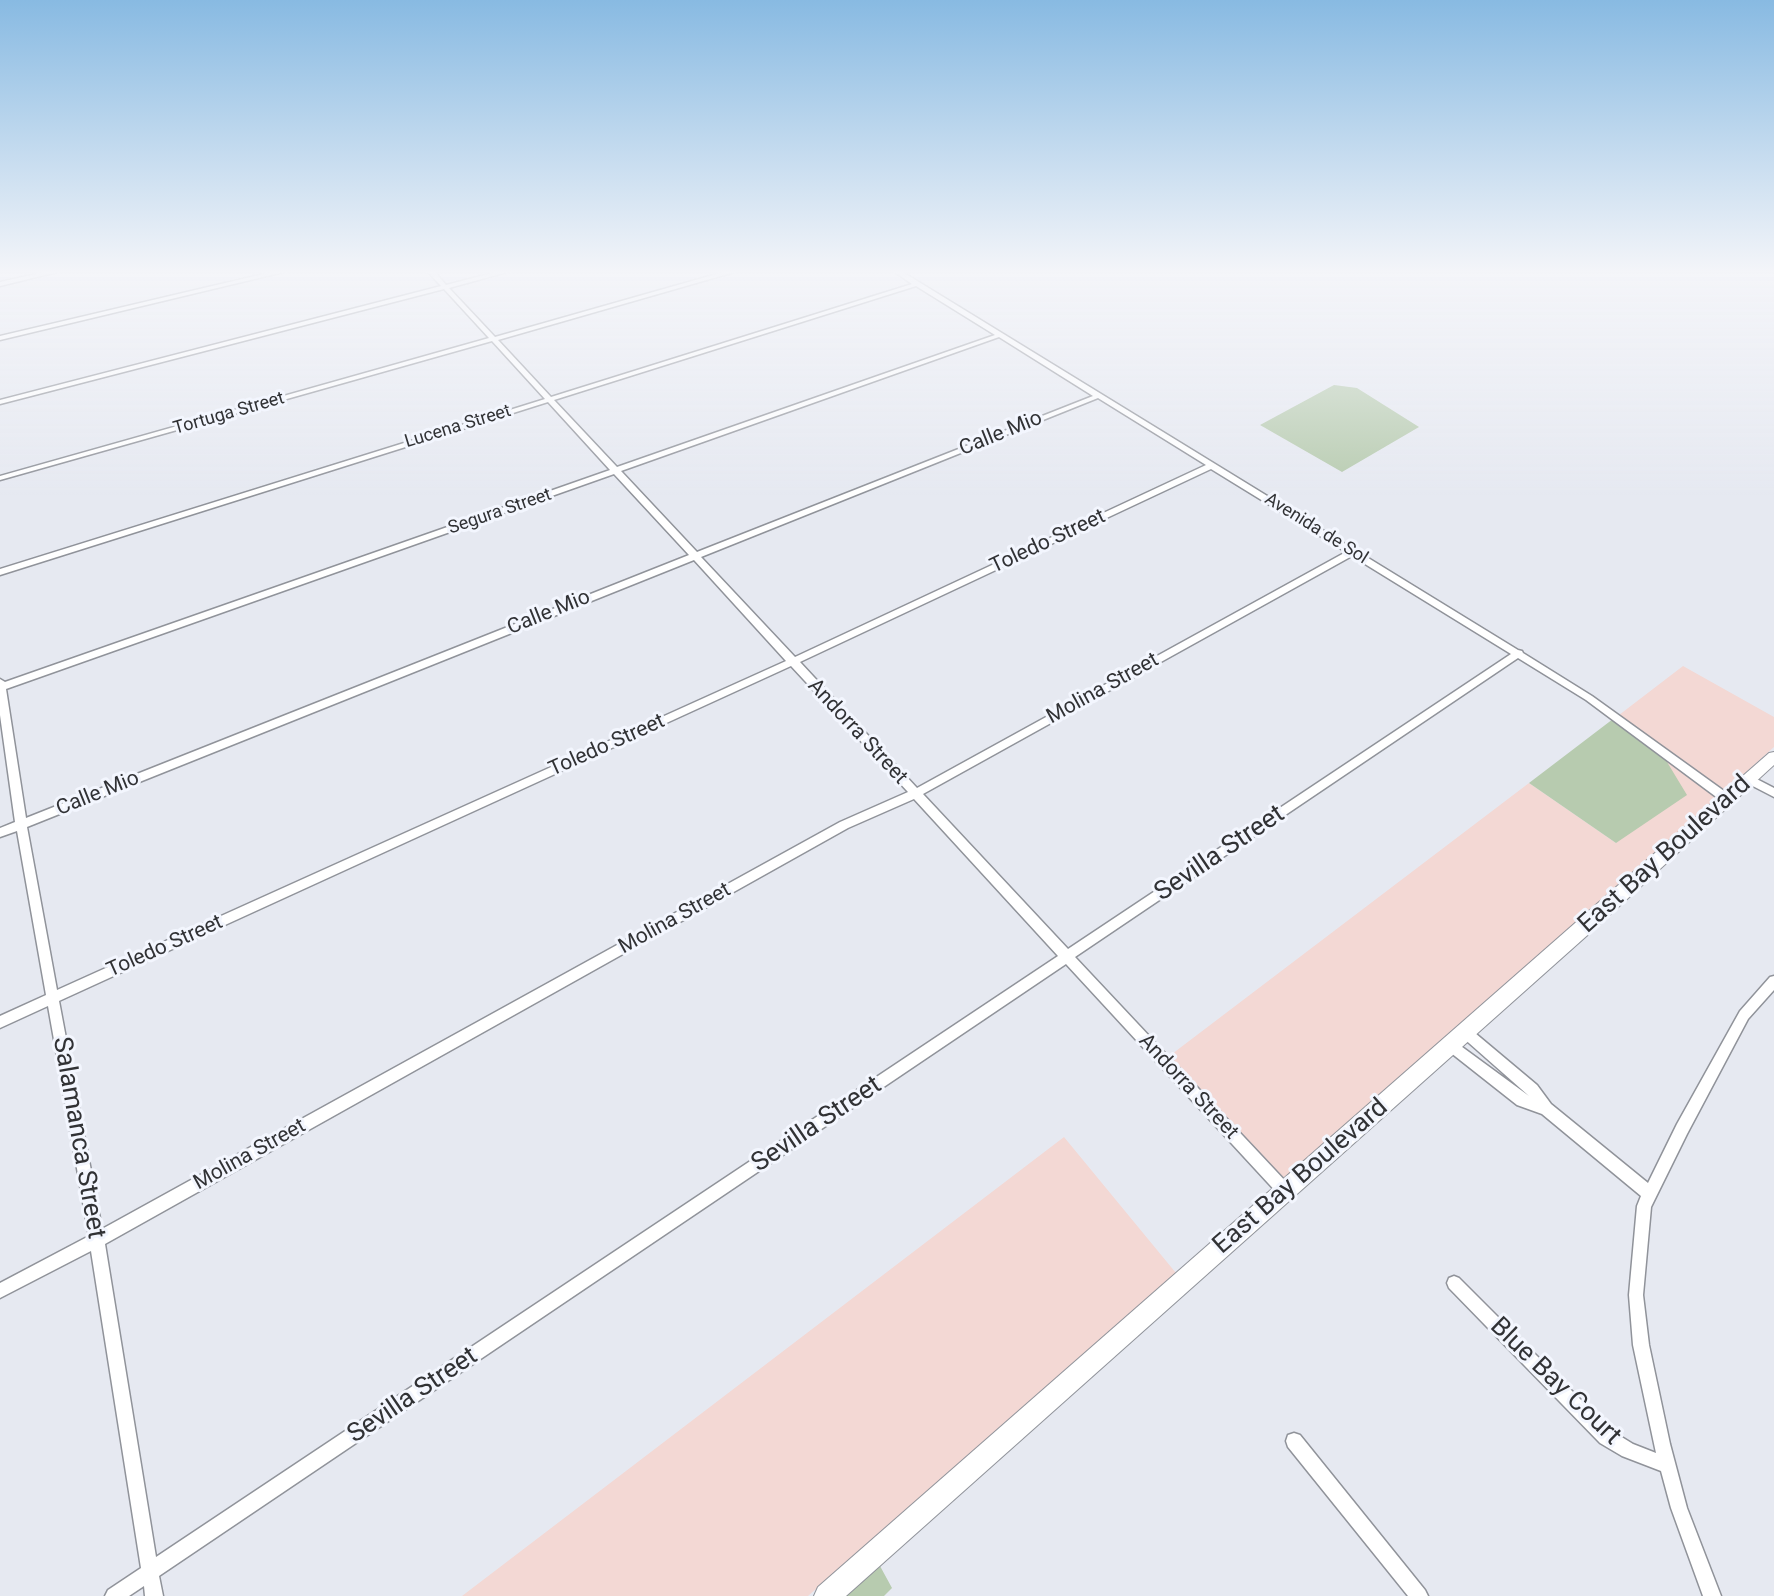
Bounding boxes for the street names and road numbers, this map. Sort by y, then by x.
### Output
street label: Tortuga Street [171,388,287,440]
street label: Lucena Street [402,401,514,453]
street label: Calle Mio [956,406,1046,462]
street label: Segura Street [446,484,554,540]
street label: Avenida de Sol [1260,489,1372,569]
street label: Toledo Street [986,504,1110,580]
street label: Calle Mio [504,585,594,641]
street label: Molina Street [1043,648,1163,730]
street label: Andorra Street [802,674,912,790]
street label: Toledo Street [545,709,669,783]
street label: Calle Mio [53,766,143,822]
street label: East Bay Boulevard [1572,769,1758,941]
street label: Sevilla Street [1149,799,1291,909]
street label: Molina Street [615,878,735,960]
street label: Toledo Street [103,910,227,984]
street label: Andorra Street [1133,1029,1243,1145]
street label: Salamanca Street [45,1035,111,1241]
street label: Sevilla Street [746,1070,888,1180]
street label: East Bay Boulevard [1207,1093,1395,1261]
street label: Molina Street [190,1114,310,1196]
street label: Blue Bay Court [1483,1312,1627,1452]
street label: Sevilla Street [342,1341,484,1451]

